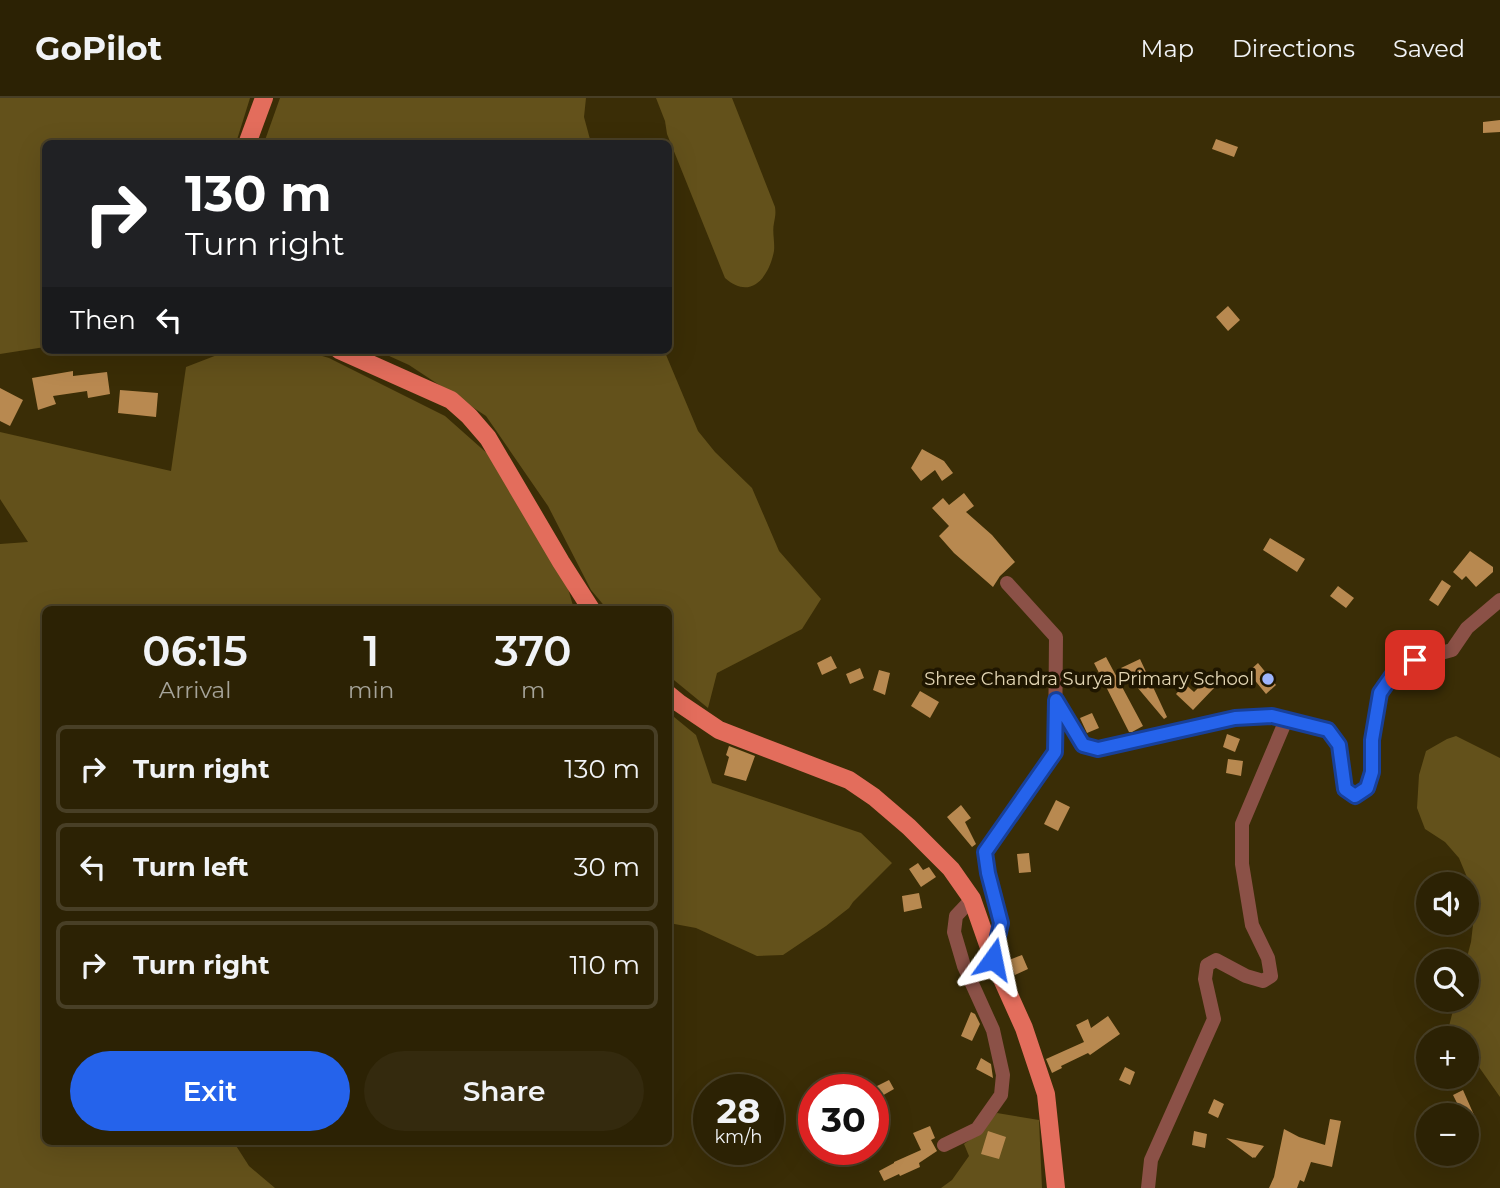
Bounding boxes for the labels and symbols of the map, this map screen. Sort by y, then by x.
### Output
pin [1385,630,1445,690]
place label: Shree Chandra Surya Primary School [924,668,1254,690]
marker: Shree Chandra Surya Primary School [1260,671,1276,687]
position arrow [956,922,1030,996]
speed limit sign: 30 [798,1074,889,1165]

